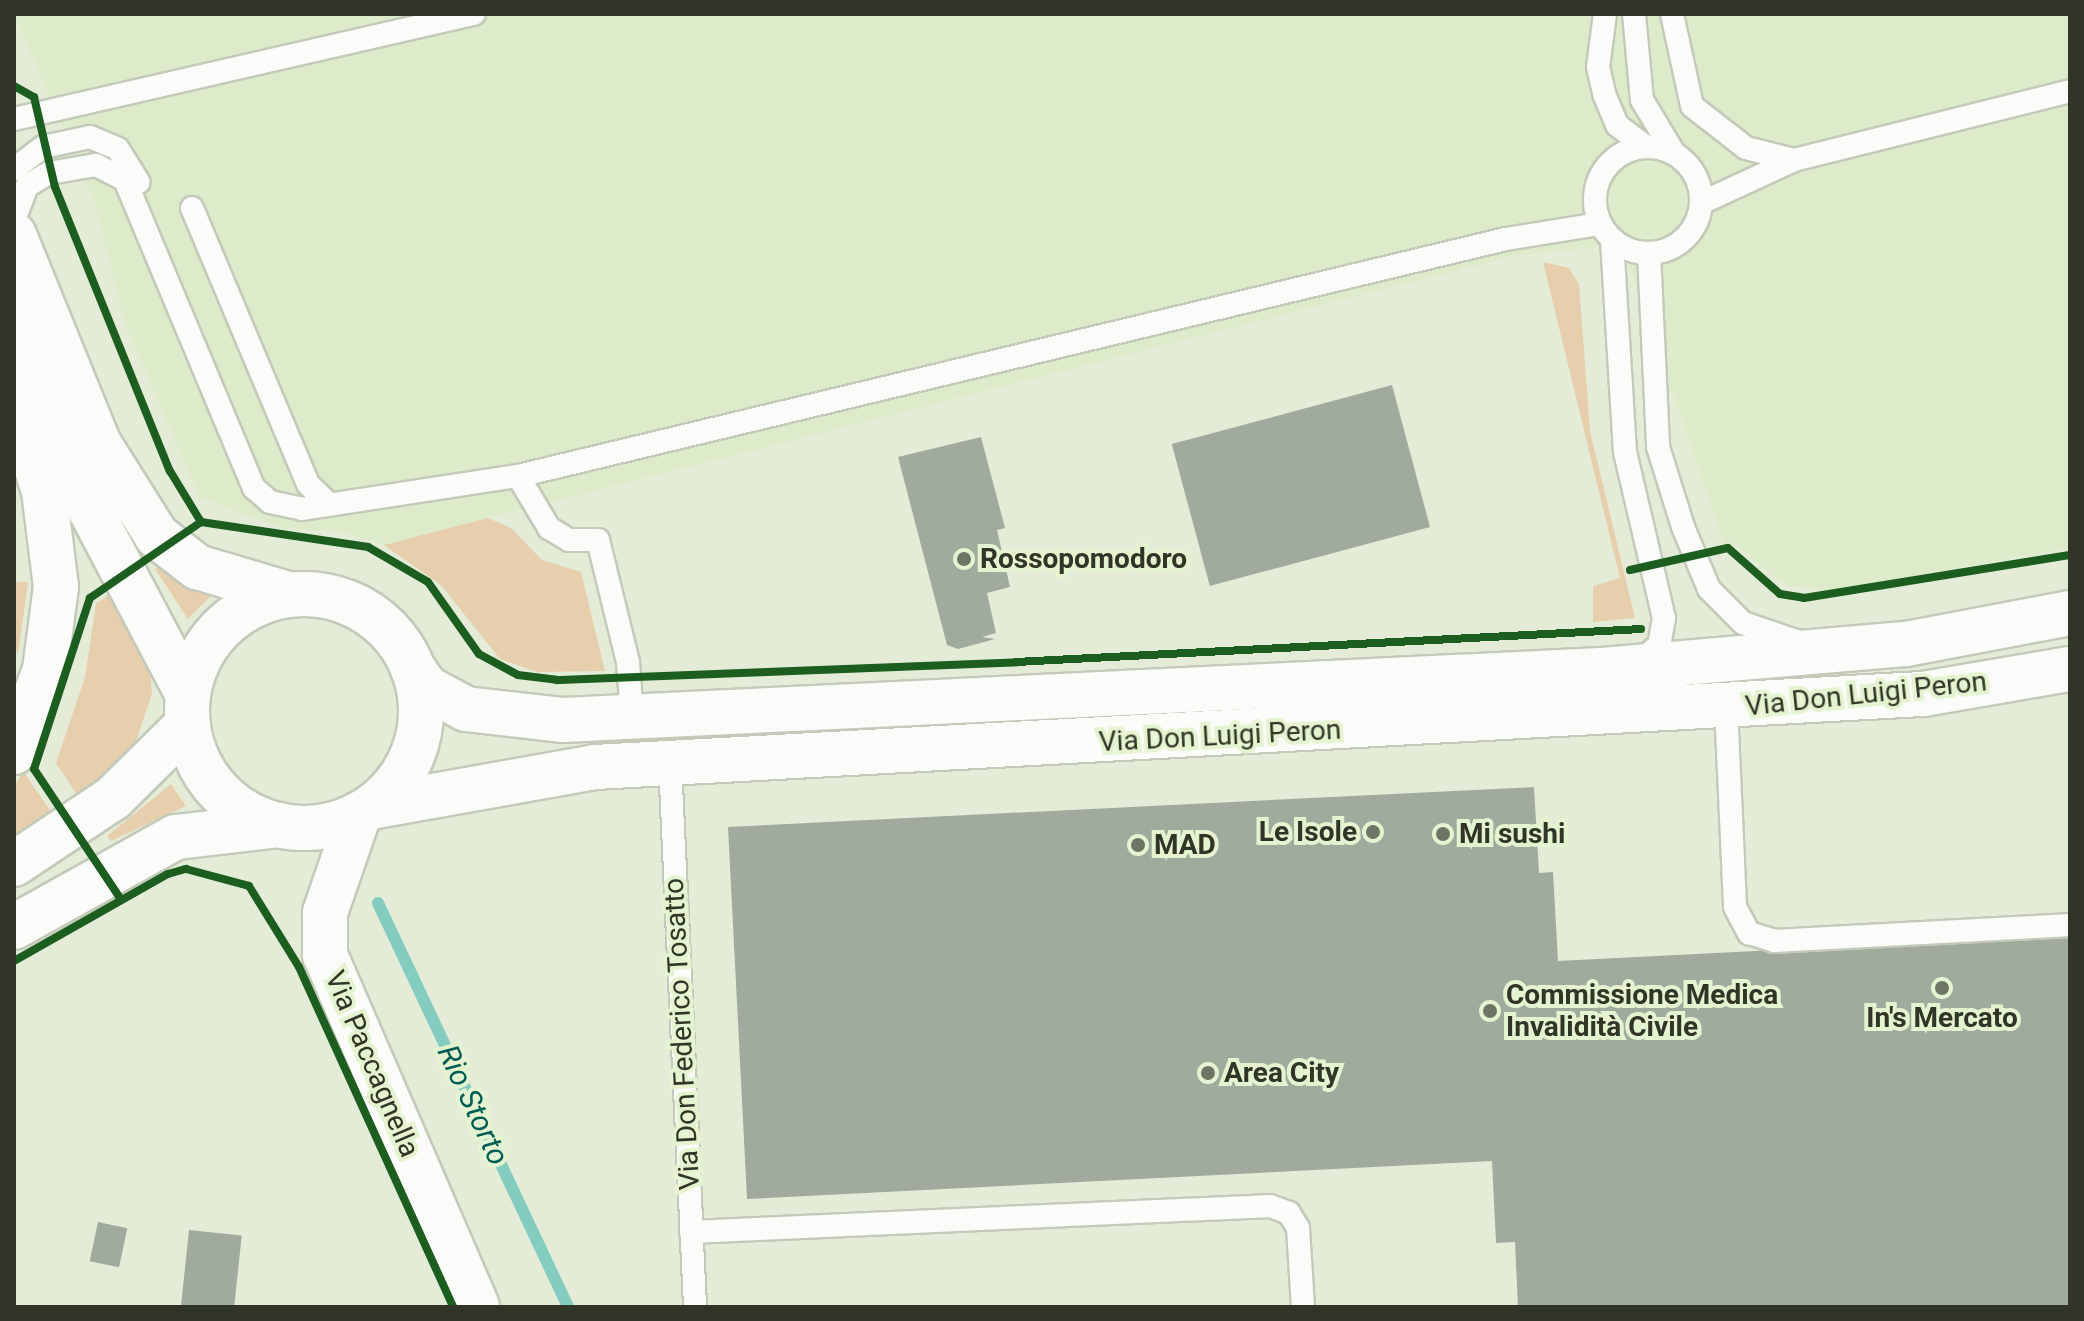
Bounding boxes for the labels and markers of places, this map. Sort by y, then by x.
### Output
place label: Rossopomodoro [980,542,1187,576]
marker: Rossopomodoro [955,550,973,568]
place label: Le Isole [1259,815,1357,849]
place label: Mi sushi [1459,817,1565,851]
marker: Le Isole [1364,823,1382,841]
marker: Mi sushi [1434,825,1452,843]
place label: MAD [1154,828,1216,862]
marker: MAD [1129,836,1147,854]
place label: Commissione Medica Invalidità Civile [1506,978,1778,1044]
marker: In's Mercato [1933,979,1951,997]
place label: In's Mercato [1866,1001,2018,1035]
marker: Commissione Medica Invalidità Civile [1481,1002,1499,1020]
place label: Area City [1224,1056,1339,1090]
marker: Area City [1199,1064,1217,1082]

